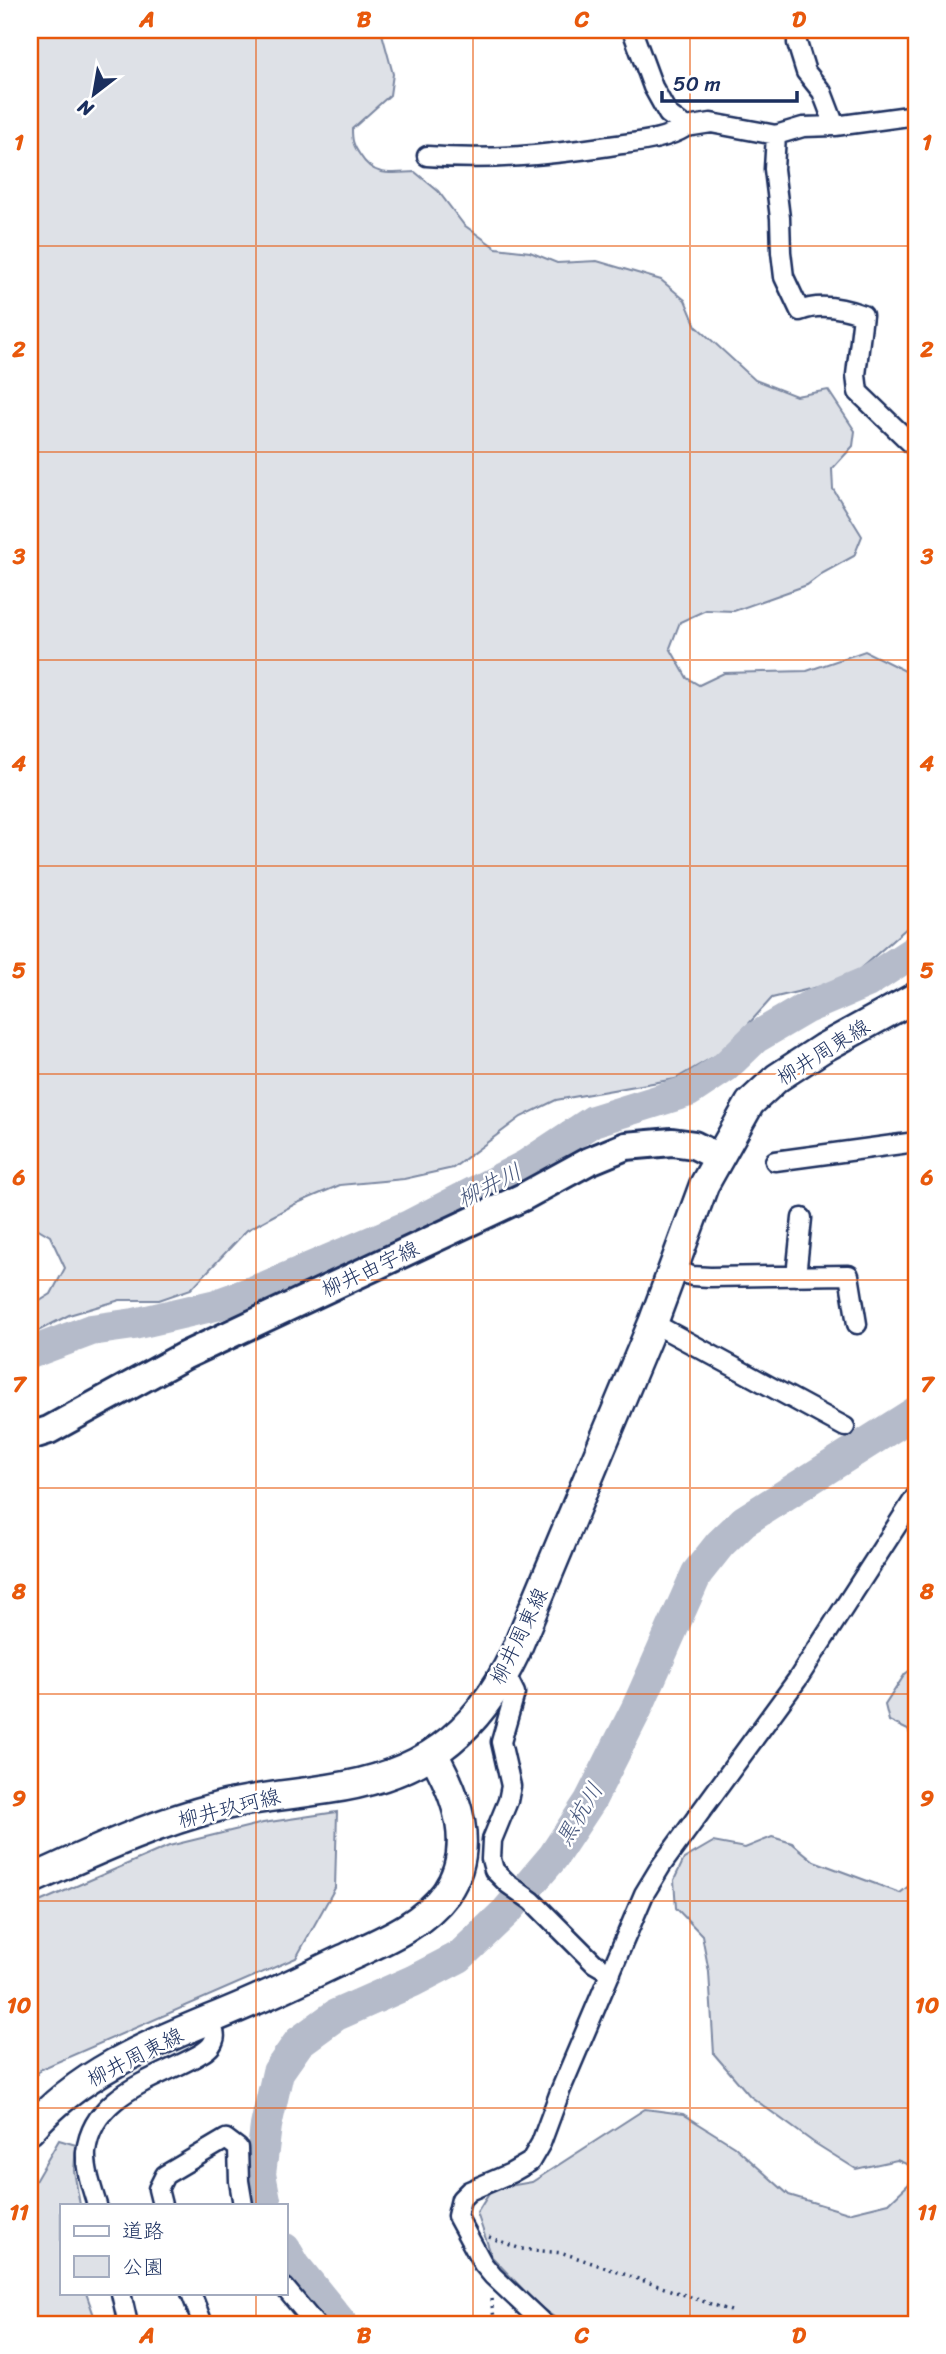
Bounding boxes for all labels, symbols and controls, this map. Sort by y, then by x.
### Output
text: A [138,0,155,40]
text: B [357,0,372,40]
text: C [574,0,590,40]
text: D [792,0,807,40]
north arrow [60,60,130,130]
scale bar [662,60,797,104]
text: 50 m [673,65,721,103]
text: N [71,90,101,126]
text: 1 [14,122,24,163]
text: 1 [922,122,932,163]
text: 2 [11,329,26,370]
text: 2 [919,329,934,370]
text: 3 [12,536,26,577]
text: 3 [920,536,934,577]
text: 4 [11,743,27,784]
text: 4 [919,743,935,784]
text: 5 [12,950,26,991]
text: 5 [920,950,934,991]
street label: 柳井周東線 [768,1008,878,1096]
water label: 柳井川 [449,1152,529,1219]
text: 6 [11,1157,26,1198]
text: 6 [919,1157,934,1198]
street label: 柳井由宇線 [314,1230,426,1308]
text: 7 [12,1364,27,1405]
text: 7 [920,1364,935,1405]
text: 8 [11,1571,26,1612]
text: 8 [919,1571,934,1612]
street label: 柳井周東線 [479,1580,559,1692]
water label: 黒杭川 [544,1774,615,1854]
street label: 柳井玖珂線 [173,1777,285,1839]
text: 9 [12,1778,26,1819]
text: 9 [920,1778,934,1819]
text: 10 [7,1985,32,2026]
text: 10 [915,1985,940,2026]
street label: 柳井周東線 [80,2016,190,2098]
text: 11 [9,2192,29,2233]
text: 11 [917,2192,937,2233]
legend [60,2204,287,2294]
text: 道路 [122,2212,164,2250]
text: 公園 [122,2248,164,2286]
text: A [138,2315,155,2354]
text: B [357,2315,372,2354]
text: C [574,2315,590,2354]
text: D [792,2315,807,2354]

